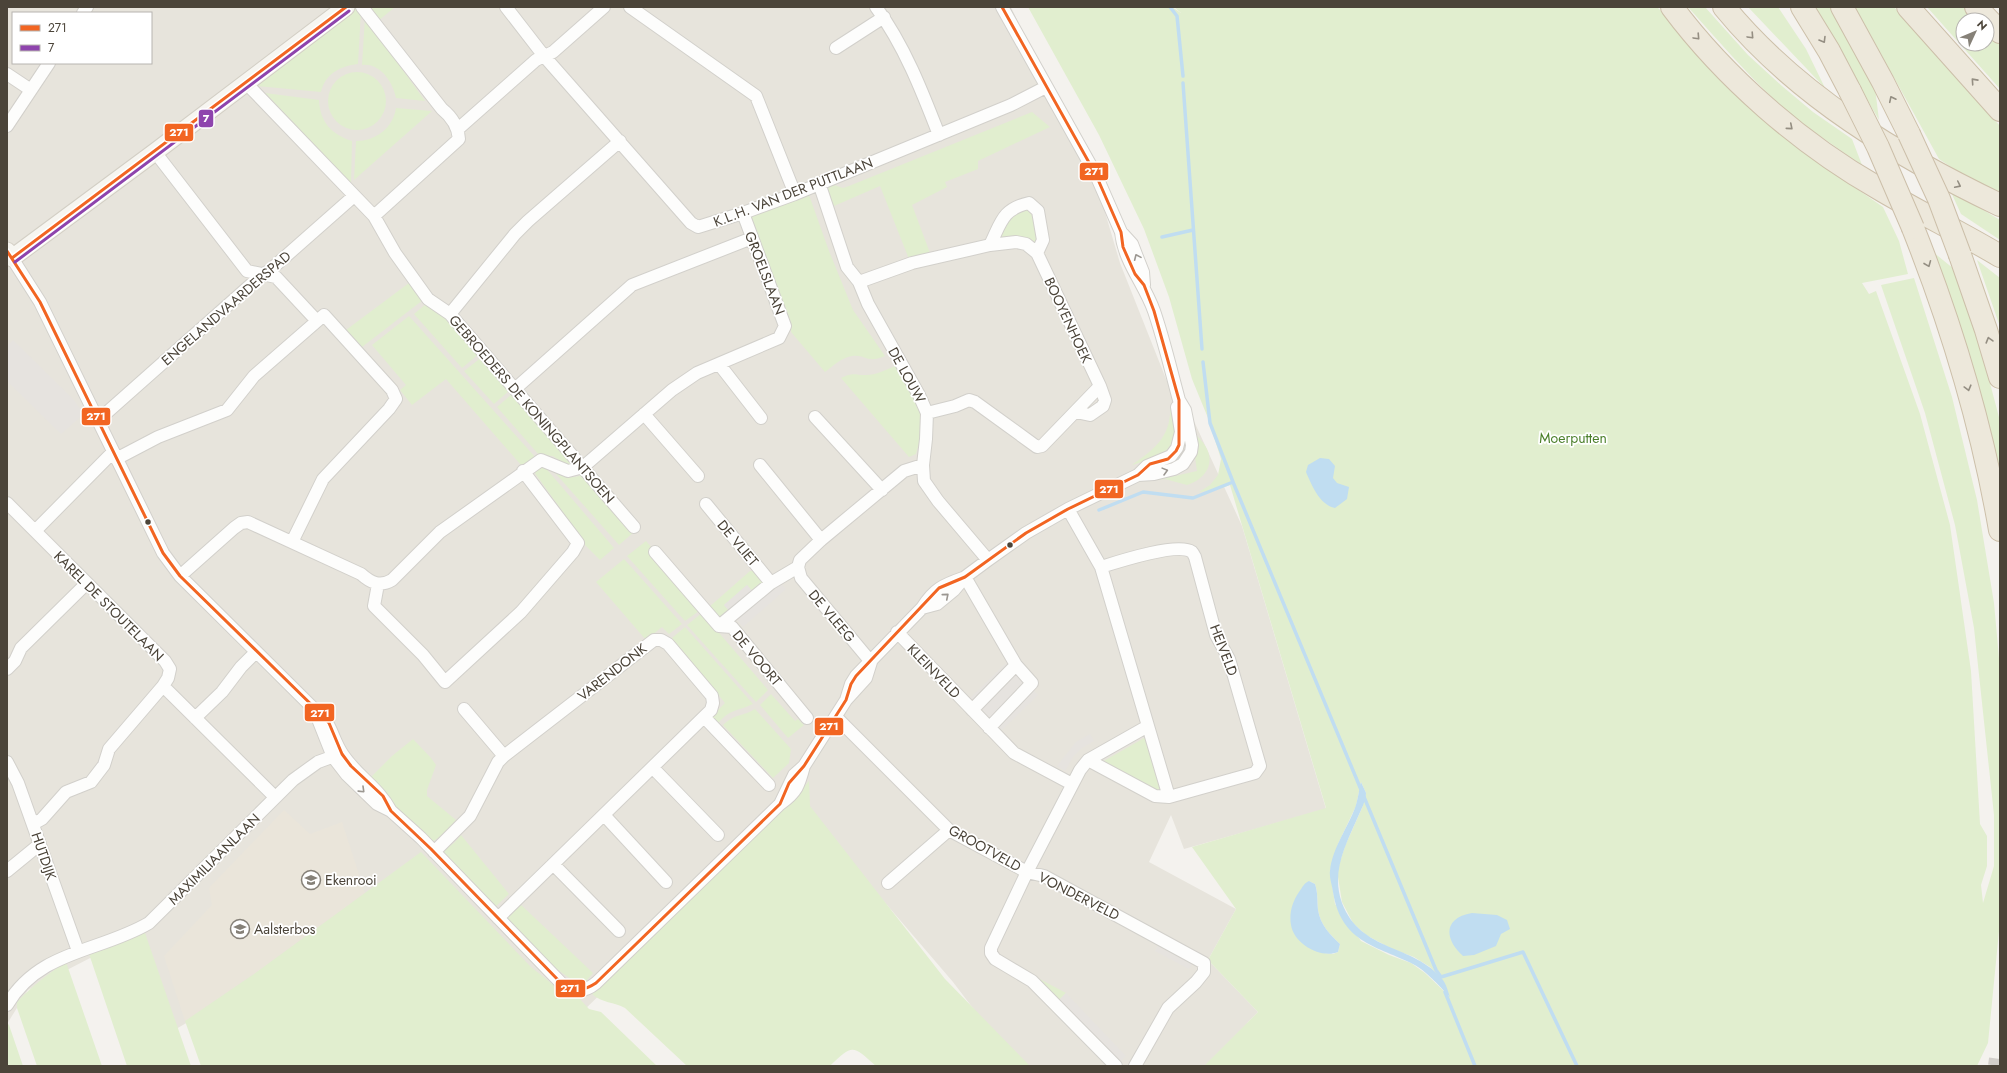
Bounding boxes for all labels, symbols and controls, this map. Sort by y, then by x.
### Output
legend [12,12,152,64]
north arrow [1955,12,1995,52]
text: N [1973,16,1991,34]
text: 271 [48,19,67,37]
one-way arrow [1746,31,1753,38]
one-way arrow [1692,32,1700,40]
one-way arrow [1818,36,1825,43]
text: 7 [48,39,55,57]
one-way arrow [1971,78,1979,86]
one-way arrow [1889,95,1897,103]
line badge: 7 [198,109,214,128]
text: 7 [203,110,210,126]
one-way arrow [1786,122,1793,129]
line badge: 271 [164,123,194,142]
text: 271 [169,124,189,140]
street label: K.L.H. VAN DER PUTTLAAN [710,152,876,232]
line badge: 271 [1079,162,1109,181]
text: 271 [1084,163,1104,179]
one-way arrow [1953,180,1961,187]
street label: GROELSLAAN [740,228,790,318]
street label: ENGELANDVAARDERSPAD [157,246,295,370]
one-way arrow [1134,253,1142,261]
one-way arrow [1923,261,1931,268]
street label: BOOYENHOEK [1039,274,1097,366]
street label: GEBROEDERS DE KONINGPLANTSOEN [444,310,620,508]
one-way arrow [1985,336,1994,343]
street label: DE LOUW [883,343,931,407]
one-way arrow [1963,384,1972,391]
line badge: 271 [81,407,111,426]
text: 271 [86,408,106,424]
park label: Moerputten [1539,428,1607,448]
one-way arrow [1162,468,1168,476]
line badge: 271 [1094,479,1124,499]
text: 271 [1099,481,1119,497]
street label: DE VLIET [713,516,764,571]
unlabelled marker [143,517,153,527]
unlabelled marker [1005,540,1015,550]
street label: KAREL DE STOUTELAAN [49,546,169,666]
street label: DE VLEEG [804,585,860,647]
one-way arrow [941,594,949,601]
street label: HEIVELD [1205,621,1243,679]
street label: DE VOORT [728,626,786,690]
street label: VARENDONK [573,639,651,705]
street label: KLEINVELD [903,639,965,703]
line badge: 271 [304,703,335,722]
text: 271 [310,705,330,721]
line badge: 271 [814,717,844,736]
text: 271 [819,718,839,734]
one-way arrow [357,785,365,793]
street label: MAXIMILIAANLAAN [164,809,264,909]
street label: GROOTVELD [945,820,1025,876]
street label: HUTDIJK [26,829,62,883]
street label: VONDERVELD [1035,867,1123,925]
school or university icon: Ekenrooi [300,869,322,891]
place label: Ekenrooi [325,870,377,890]
school or university icon: Aalsterbos [229,918,251,940]
place label: Aalsterbos [254,919,316,939]
line badge: 271 [555,979,586,998]
text: 271 [560,980,580,996]

